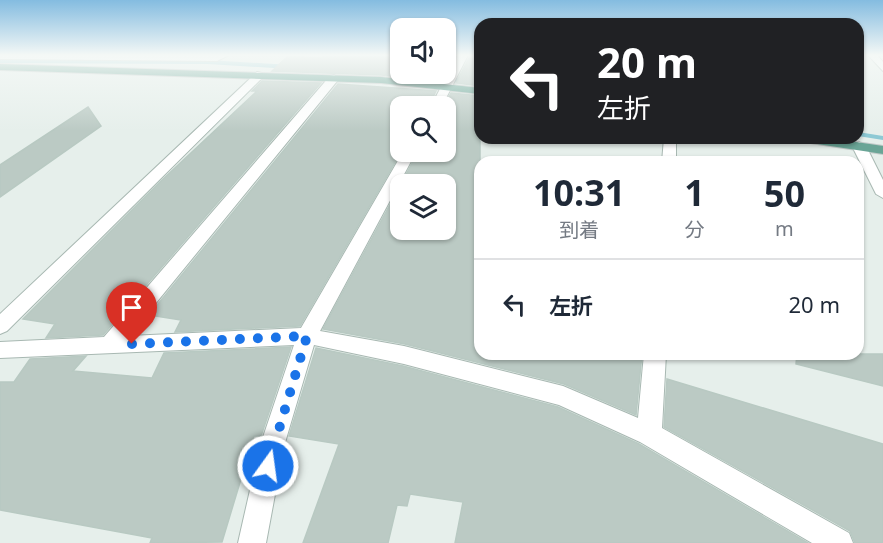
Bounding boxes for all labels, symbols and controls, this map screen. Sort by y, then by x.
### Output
map controls [390,18,456,240]
button: sound [390,18,456,84]
text: 20 m [597,33,697,90]
icon: left [498,42,576,120]
text: 左折 [597,89,651,126]
button: search [390,96,456,162]
text: 10:31 [533,168,625,217]
text: 1 [684,168,705,217]
text: 50 [764,169,805,218]
button: layers [390,174,456,240]
text: m [775,215,794,242]
text: 到着 [559,216,599,243]
text: 分 [685,216,705,243]
pin [106,282,157,344]
icon: left [498,288,531,321]
text: 20 m [789,289,840,319]
text: 左折 [549,290,593,320]
icon: arrive [115,291,148,324]
position arrow [236,434,300,498]

